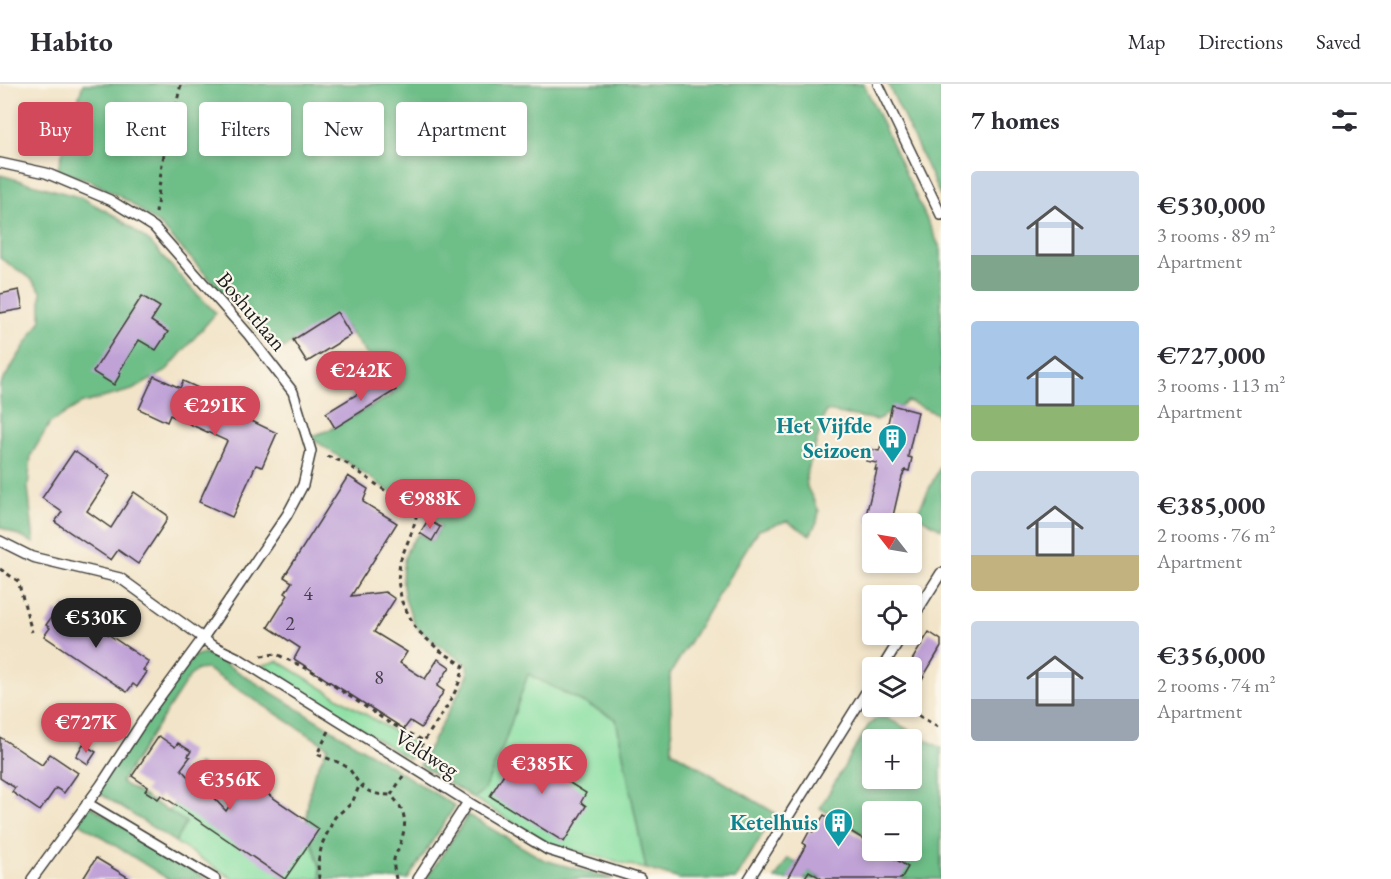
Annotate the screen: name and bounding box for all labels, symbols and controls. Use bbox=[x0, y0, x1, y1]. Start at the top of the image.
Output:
text: Habito bbox=[30, 23, 113, 59]
text: Map bbox=[1128, 28, 1165, 55]
text: Directions bbox=[1198, 28, 1283, 55]
text: Saved bbox=[1316, 28, 1361, 55]
chip: Buy bbox=[18, 102, 93, 156]
chip: Rent bbox=[105, 102, 187, 156]
chip: Filters bbox=[199, 102, 291, 156]
chip: New bbox=[303, 102, 384, 156]
chip: Apartment bbox=[396, 102, 527, 156]
text: 7 homes bbox=[971, 103, 1060, 137]
icon: filters bbox=[1328, 104, 1361, 137]
text: €530,000 bbox=[1157, 188, 1265, 222]
icon: home bbox=[1019, 195, 1091, 267]
text: 3 rooms · 89 m² bbox=[1157, 222, 1276, 248]
text: Apartment bbox=[1157, 248, 1242, 274]
street label: Boshutlaan bbox=[210, 266, 294, 357]
text: €727,000 bbox=[1157, 338, 1265, 372]
icon: home bbox=[1019, 345, 1091, 417]
pin: €242K bbox=[319, 351, 403, 402]
text: €242K bbox=[330, 357, 392, 383]
text: 3 rooms · 113 m² bbox=[1157, 372, 1285, 398]
pin: €291K bbox=[173, 386, 257, 437]
text: €291K bbox=[184, 392, 246, 418]
text: Apartment bbox=[1157, 398, 1242, 424]
place label: Het Vijfde Seizoen bbox=[776, 411, 873, 465]
building icon: Het Vijfde Seizoen bbox=[877, 422, 909, 464]
pin: €988K bbox=[388, 479, 472, 530]
text: €988K bbox=[399, 485, 461, 511]
text: €385,000 bbox=[1157, 488, 1265, 522]
icon: home bbox=[1019, 495, 1091, 567]
north arrow bbox=[862, 513, 922, 573]
map controls bbox=[862, 513, 922, 861]
text: 2 rooms · 76 m² bbox=[1157, 522, 1276, 548]
text: Apartment bbox=[1157, 548, 1242, 574]
house number: 4 bbox=[303, 580, 313, 606]
button: locate bbox=[862, 585, 922, 645]
pin: €530K bbox=[54, 598, 138, 649]
text: €530K bbox=[65, 604, 127, 630]
house number: 2 bbox=[285, 610, 295, 636]
text: €356,000 bbox=[1157, 638, 1265, 672]
icon: home bbox=[1019, 645, 1091, 717]
button: layers bbox=[862, 657, 922, 717]
house number: 8 bbox=[374, 664, 384, 690]
text: 2 rooms · 74 m² bbox=[1157, 672, 1276, 698]
text: Apartment bbox=[1157, 698, 1242, 724]
pin: €727K bbox=[44, 703, 128, 754]
text: €727K bbox=[55, 709, 117, 735]
street label: Veldweg bbox=[389, 723, 465, 785]
button: + bbox=[862, 729, 922, 789]
pin: €385K bbox=[500, 744, 584, 795]
text: €385K bbox=[511, 750, 573, 776]
pin: €356K bbox=[188, 760, 272, 811]
text: €356K bbox=[199, 766, 261, 792]
button: − bbox=[862, 801, 922, 861]
building icon: Ketelhuis bbox=[823, 806, 855, 848]
place label: Ketelhuis bbox=[730, 808, 818, 837]

